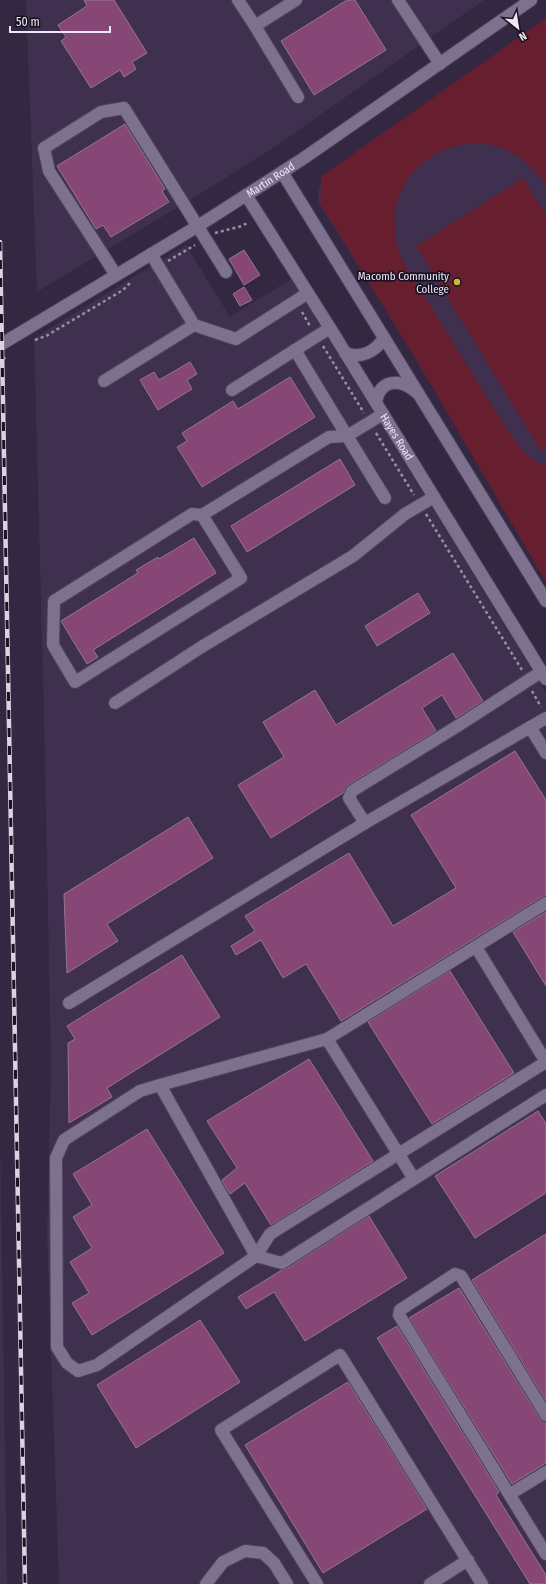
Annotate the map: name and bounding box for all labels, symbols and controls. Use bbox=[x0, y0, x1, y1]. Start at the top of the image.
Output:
scale bar bbox=[10, 8, 110, 34]
north arrow bbox=[498, 8, 538, 48]
text: 50 m bbox=[16, 15, 40, 29]
text: N bbox=[517, 29, 529, 44]
street label: Martin Road bbox=[244, 159, 297, 200]
place label: Macomb Community College bbox=[358, 270, 449, 296]
marker: Macomb Community College bbox=[452, 277, 462, 287]
street label: Hayes Road bbox=[378, 411, 416, 462]

